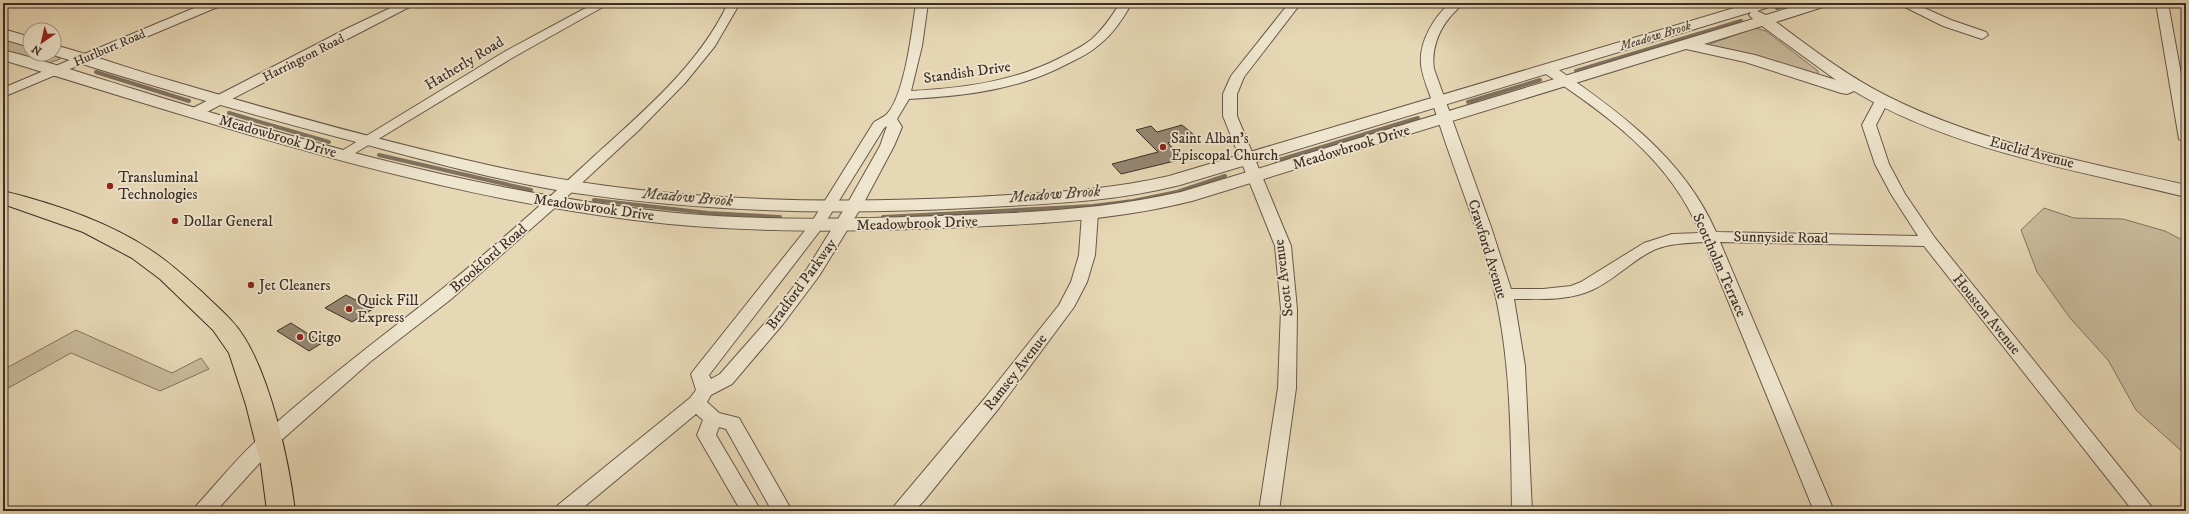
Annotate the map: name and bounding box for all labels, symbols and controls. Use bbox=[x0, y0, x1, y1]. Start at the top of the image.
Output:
water label: Meadow Brook bbox=[1617, 17, 1693, 55]
north arrow bbox=[22, 22, 62, 62]
street label: Hurlburt Road bbox=[71, 25, 148, 70]
street label: Harrington Road bbox=[260, 30, 347, 85]
street label: Hatherly Road bbox=[421, 32, 508, 94]
text: N bbox=[29, 41, 45, 58]
street label: Standish Drive bbox=[922, 57, 1012, 88]
street label: Meadowbrook Drive bbox=[217, 111, 339, 162]
street label: Meadowbrook Drive bbox=[1290, 121, 1412, 174]
place label: Saint Alban's Episcopal Church bbox=[1171, 129, 1278, 165]
street label: Euclid Avenue bbox=[1988, 132, 2076, 173]
marker: Saint Alban's Episcopal Church bbox=[1158, 142, 1168, 152]
place label: Transluminal Technologies bbox=[118, 168, 199, 204]
marker: Transluminal Technologies bbox=[105, 181, 115, 191]
water label: Meadow Brook bbox=[1008, 181, 1101, 207]
water label: Meadow Brook bbox=[641, 183, 734, 211]
street label: Meadowbrook Drive bbox=[532, 190, 655, 225]
street label: Crawford Avenue bbox=[1463, 197, 1512, 301]
street label: Scottholm Terrace bbox=[1688, 210, 1751, 320]
place label: Dollar General bbox=[183, 212, 273, 231]
street label: Meadowbrook Drive bbox=[856, 212, 978, 235]
marker: Dollar General bbox=[170, 216, 180, 226]
street label: Brookford Road bbox=[446, 219, 531, 297]
street label: Sunnyside Road bbox=[1734, 227, 1829, 248]
street label: Bradford Parkway bbox=[762, 234, 841, 334]
street label: Scott Avenue bbox=[1269, 238, 1298, 318]
street label: Houston Avenue bbox=[1948, 270, 2025, 359]
place label: Jet Cleaners bbox=[257, 276, 331, 295]
marker: Jet Cleaners bbox=[246, 280, 256, 290]
place label: Quick Fill Express bbox=[357, 291, 419, 327]
marker: Quick Fill Express bbox=[344, 304, 354, 314]
place label: Citgo bbox=[308, 328, 341, 347]
street label: Ramsey Avenue bbox=[979, 330, 1051, 415]
marker: Citgo bbox=[295, 332, 305, 342]

